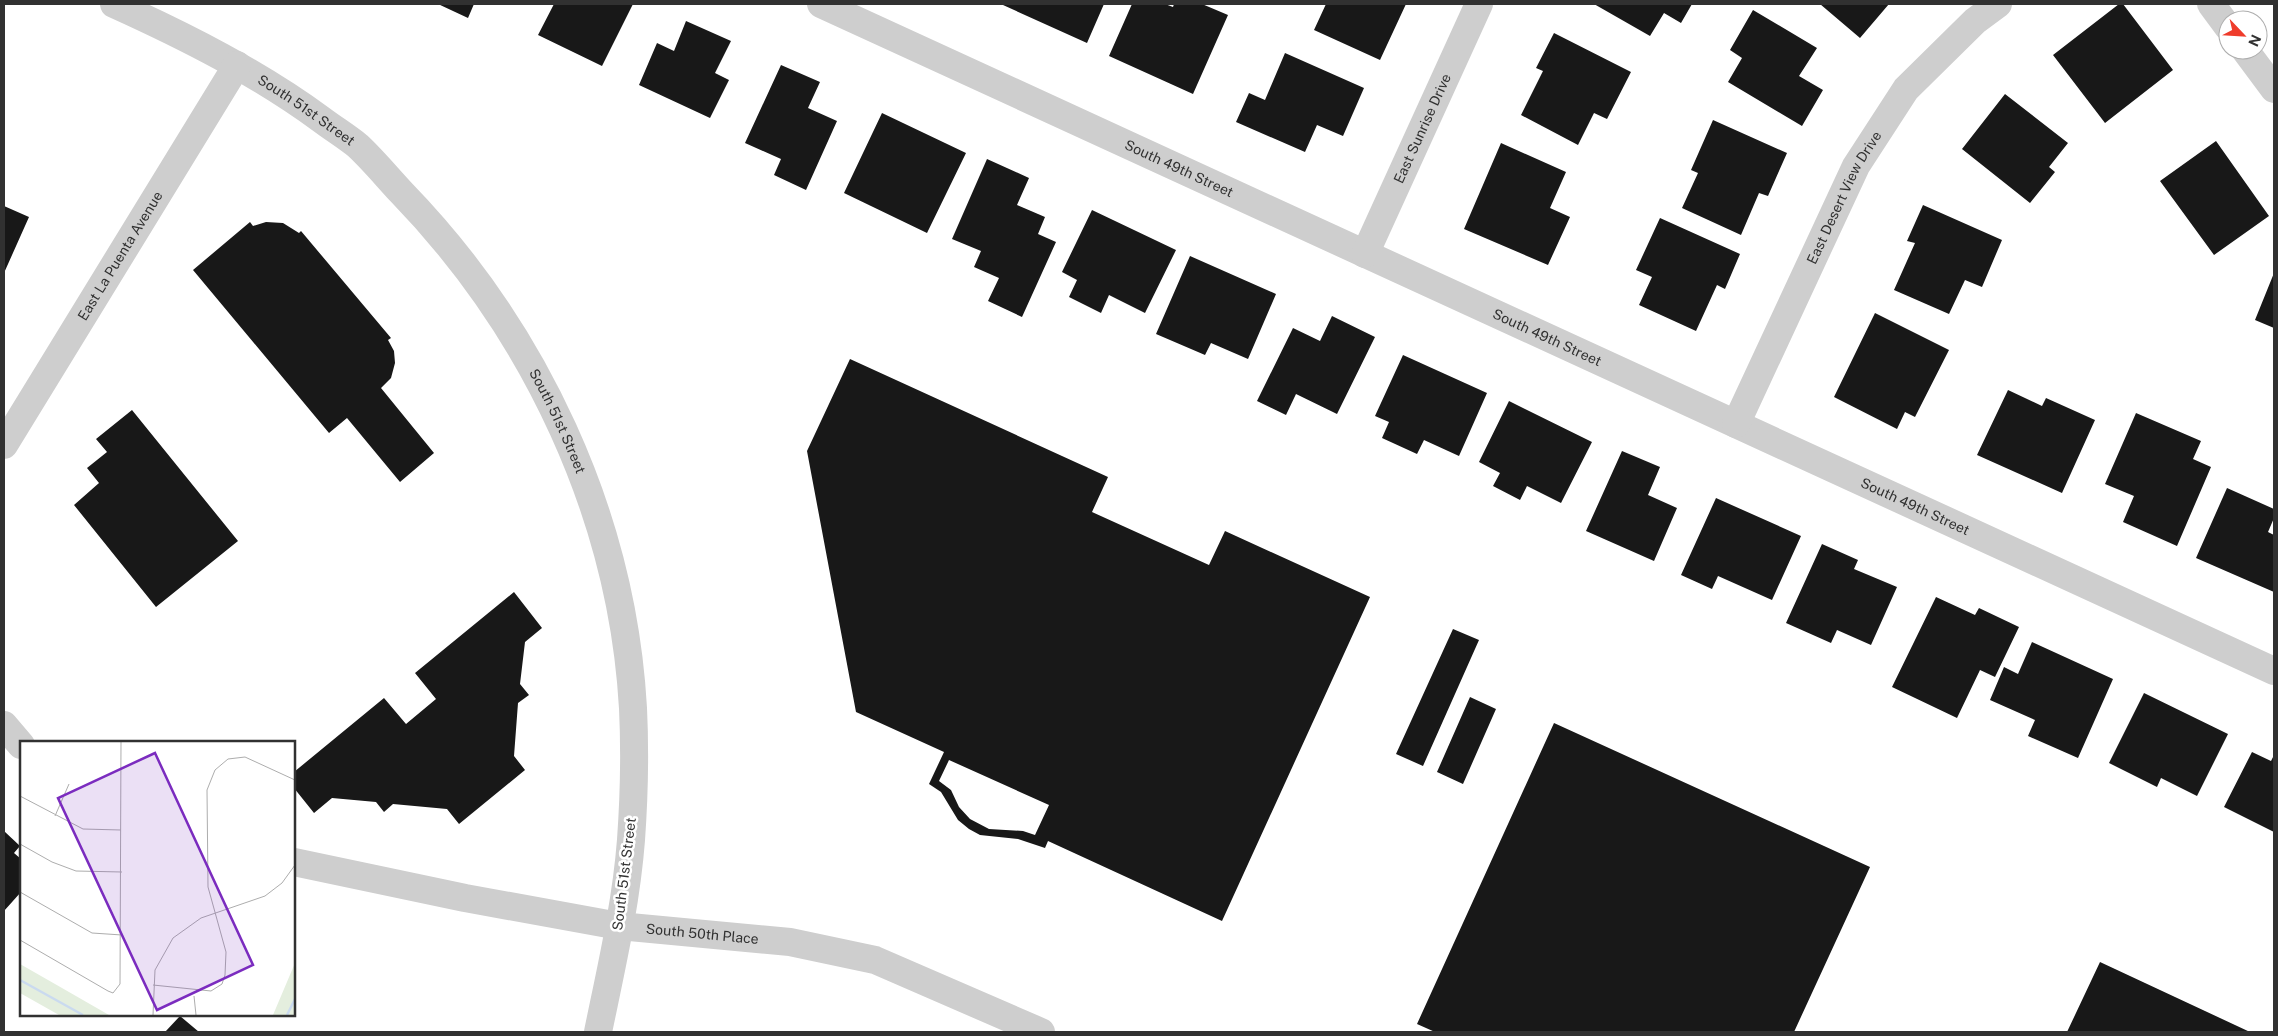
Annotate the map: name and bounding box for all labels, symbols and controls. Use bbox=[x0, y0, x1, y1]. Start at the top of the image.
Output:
north arrow bbox=[2218, 10, 2268, 60]
text: N bbox=[2245, 32, 2264, 49]
street label: South 51st Street bbox=[255, 71, 358, 149]
street label: East Sunrise Drive bbox=[1390, 71, 1454, 186]
street label: East Desert View Drive bbox=[1804, 128, 1885, 266]
street label: South 49th Street bbox=[1122, 137, 1236, 200]
street label: East La Puenta Avenue bbox=[74, 188, 166, 323]
street label: South 49th Street bbox=[1490, 305, 1604, 369]
street label: South 51st Street bbox=[526, 366, 589, 476]
street label: South 49th Street bbox=[1858, 474, 1972, 538]
inset map bbox=[20, 741, 295, 1016]
street label: South 51st Street bbox=[609, 817, 639, 931]
street label: South 50th Place bbox=[645, 921, 760, 947]

